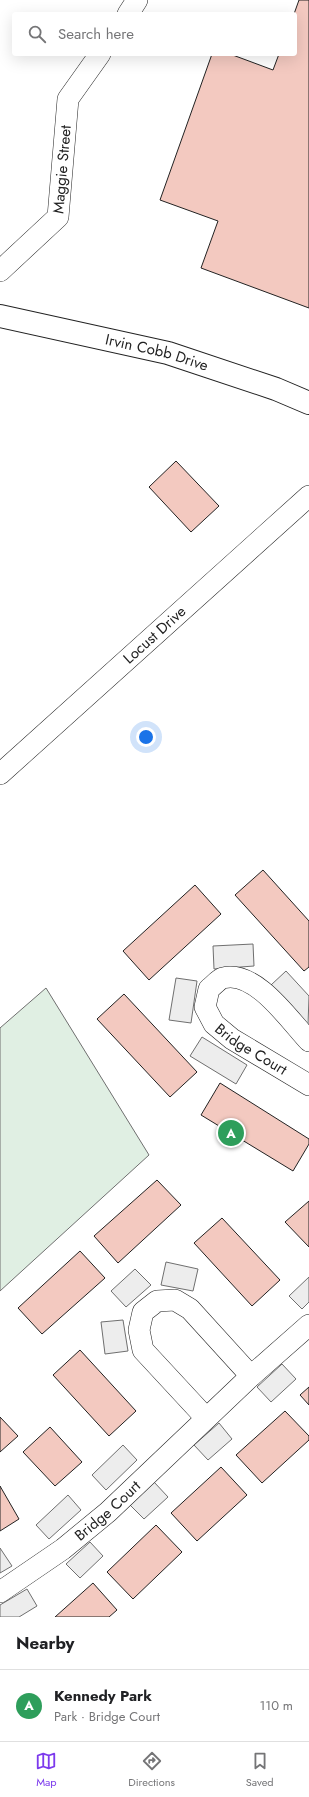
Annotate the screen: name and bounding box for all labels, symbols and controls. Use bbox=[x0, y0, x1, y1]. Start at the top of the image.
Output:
search box bbox=[12, 12, 297, 56]
icon: search bbox=[26, 23, 48, 45]
text: Search here bbox=[58, 23, 134, 45]
street label: Maggie Street bbox=[47, 124, 77, 214]
street label: Irvin Cobb Drive bbox=[103, 329, 211, 377]
street label: Locust Drive bbox=[118, 601, 191, 669]
your location bbox=[136, 727, 156, 747]
street label: Bridge Court bbox=[210, 1018, 292, 1081]
pin: A bbox=[218, 1118, 244, 1148]
street label: Bridge Court bbox=[70, 1475, 146, 1546]
text: Nearby bbox=[16, 1631, 74, 1655]
text: Kennedy Park bbox=[54, 1685, 152, 1707]
text: A bbox=[24, 1696, 34, 1715]
text: 110 m bbox=[259, 1696, 293, 1715]
text: Park · Bridge Court bbox=[54, 1707, 160, 1726]
tab: Map bbox=[35, 1750, 57, 1790]
tab: Directions bbox=[128, 1750, 175, 1790]
tab: Saved bbox=[246, 1750, 274, 1790]

